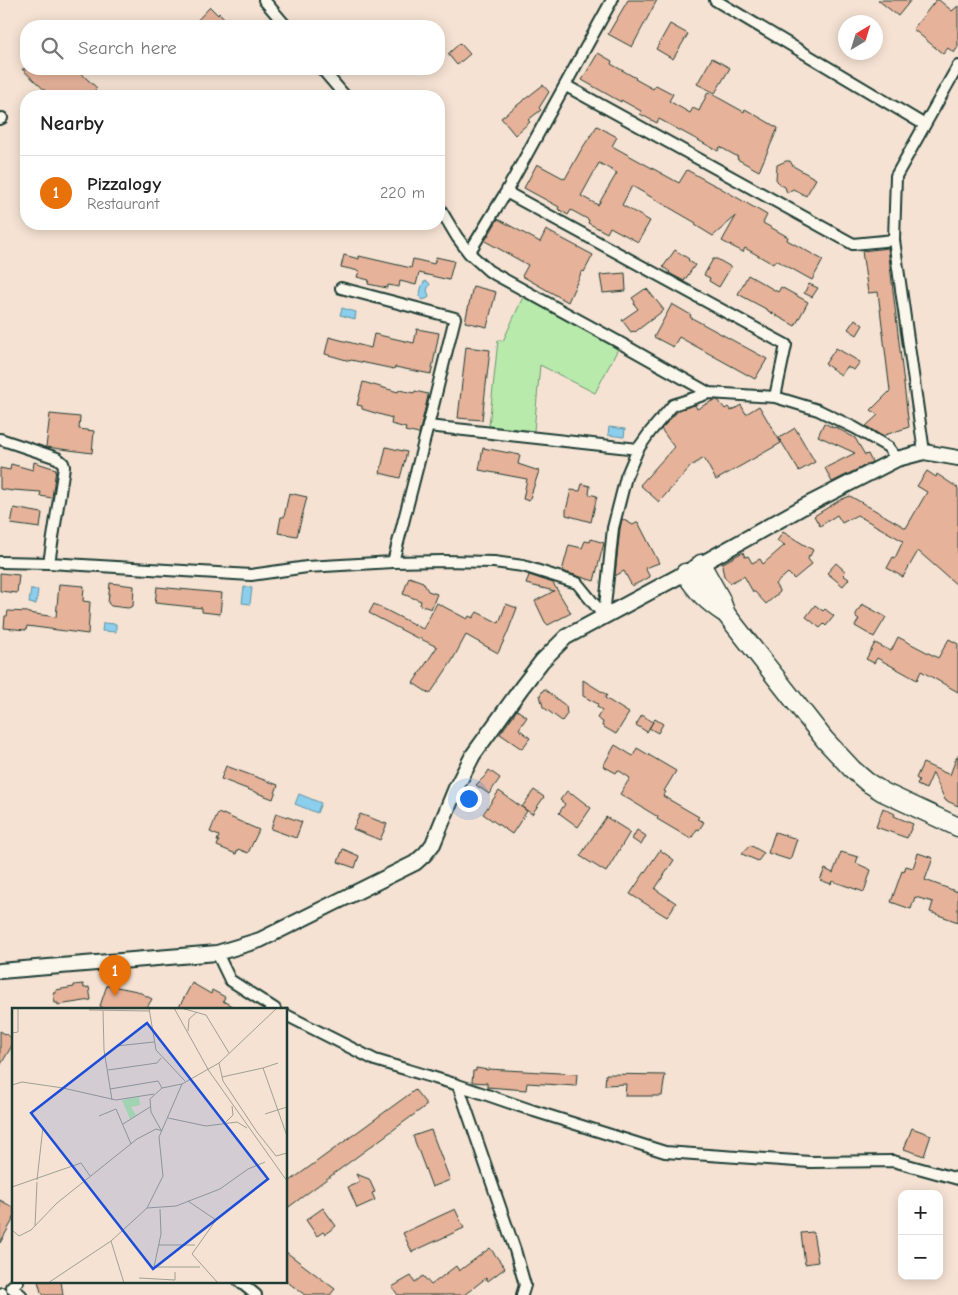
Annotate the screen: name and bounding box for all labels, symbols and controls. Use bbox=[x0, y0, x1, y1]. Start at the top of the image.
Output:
north arrow bbox=[838, 15, 883, 60]
search box bbox=[20, 20, 445, 75]
icon: search bbox=[38, 34, 66, 62]
text: Search here bbox=[78, 37, 177, 59]
text: Nearby bbox=[40, 111, 104, 135]
text: Pizzalogy bbox=[87, 173, 161, 195]
text: 1 bbox=[53, 184, 59, 202]
text: 220 m bbox=[380, 184, 425, 202]
text: Restaurant bbox=[87, 195, 159, 213]
your location bbox=[456, 786, 482, 812]
pin: 1 bbox=[99, 955, 131, 996]
inset map bbox=[12, 1008, 288, 1282]
map controls bbox=[898, 1190, 943, 1280]
button: + bbox=[898, 1190, 943, 1235]
button: − bbox=[898, 1235, 943, 1280]

